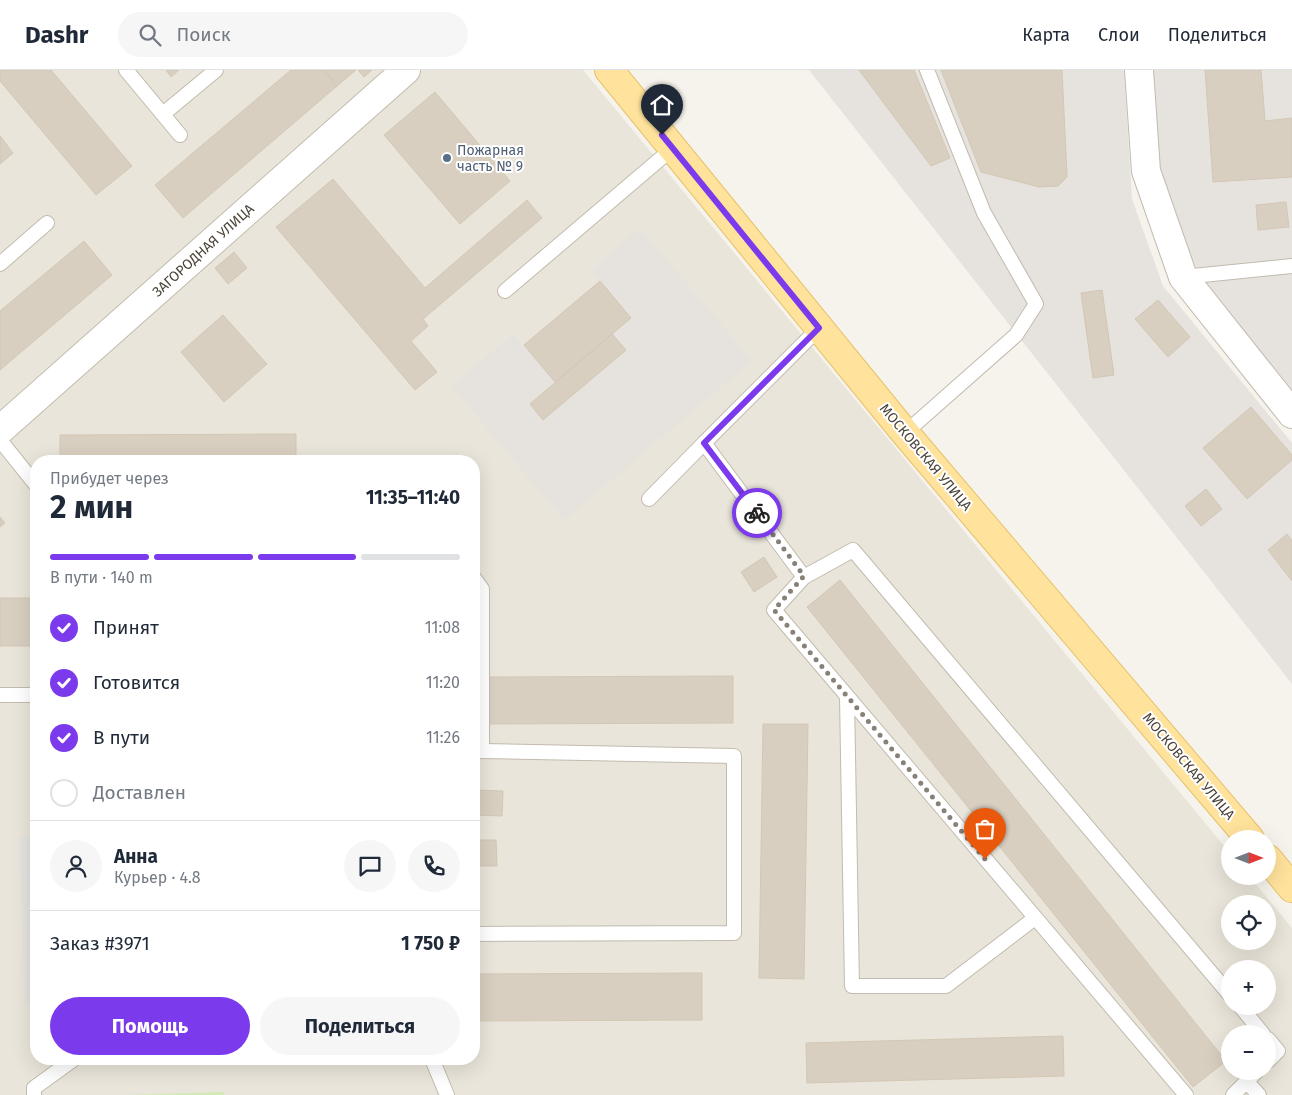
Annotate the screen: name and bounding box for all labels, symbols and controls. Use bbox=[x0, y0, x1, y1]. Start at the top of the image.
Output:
search box bbox=[118, 12, 468, 57]
text: Dashr bbox=[25, 21, 88, 49]
icon: search bbox=[136, 21, 164, 49]
text: Поиск bbox=[176, 23, 231, 46]
text: Карта bbox=[1022, 24, 1070, 46]
text: Слои bbox=[1098, 24, 1140, 46]
text: Поделиться bbox=[1168, 24, 1267, 46]
pin bbox=[641, 84, 683, 135]
icon: home bbox=[648, 91, 676, 119]
place label: Пожарная часть № 9 bbox=[457, 142, 524, 175]
marker: Пожарная часть № 9 bbox=[441, 152, 453, 164]
street label: ЗАГОРОДНАЯ УЛИЦА bbox=[149, 200, 258, 300]
street label: МОСКОВСКАЯ УЛИЦА bbox=[876, 400, 975, 514]
text: Прибудет через bbox=[50, 469, 169, 488]
text: 11:35–11:40 bbox=[366, 486, 460, 509]
text: 2 мин bbox=[50, 488, 133, 526]
courier bbox=[732, 488, 782, 538]
icon: bike bbox=[743, 499, 771, 527]
text: В пути · 140 m bbox=[50, 568, 153, 587]
icon: check bbox=[50, 614, 78, 642]
text: Принят bbox=[93, 616, 159, 639]
text: 11:08 bbox=[425, 618, 460, 637]
icon: check bbox=[50, 669, 78, 697]
text: Готовится bbox=[93, 671, 180, 694]
text: 11:20 bbox=[426, 673, 460, 692]
street label: МОСКОВСКАЯ УЛИЦА bbox=[1139, 709, 1238, 823]
icon: check bbox=[50, 724, 78, 752]
text: В пути bbox=[93, 726, 150, 749]
text: 11:26 bbox=[426, 728, 460, 747]
text: Доставлен bbox=[93, 781, 186, 804]
pin bbox=[964, 808, 1006, 859]
icon: bag bbox=[971, 815, 999, 843]
north arrow bbox=[1221, 830, 1276, 885]
map controls bbox=[1221, 830, 1276, 1080]
button: person bbox=[50, 840, 102, 892]
button: chat bbox=[344, 840, 396, 892]
button: phone bbox=[408, 840, 460, 892]
text: Анна bbox=[114, 845, 158, 868]
text: Курьер · 4.8 bbox=[114, 868, 201, 887]
button: locate bbox=[1221, 895, 1276, 950]
text: Заказ #3971 bbox=[50, 932, 150, 955]
text: 1 750 ₽ bbox=[401, 932, 460, 955]
button: + bbox=[1221, 960, 1276, 1015]
button: Помощь bbox=[50, 997, 250, 1055]
button: Поделиться bbox=[260, 997, 460, 1055]
button: − bbox=[1221, 1025, 1276, 1080]

